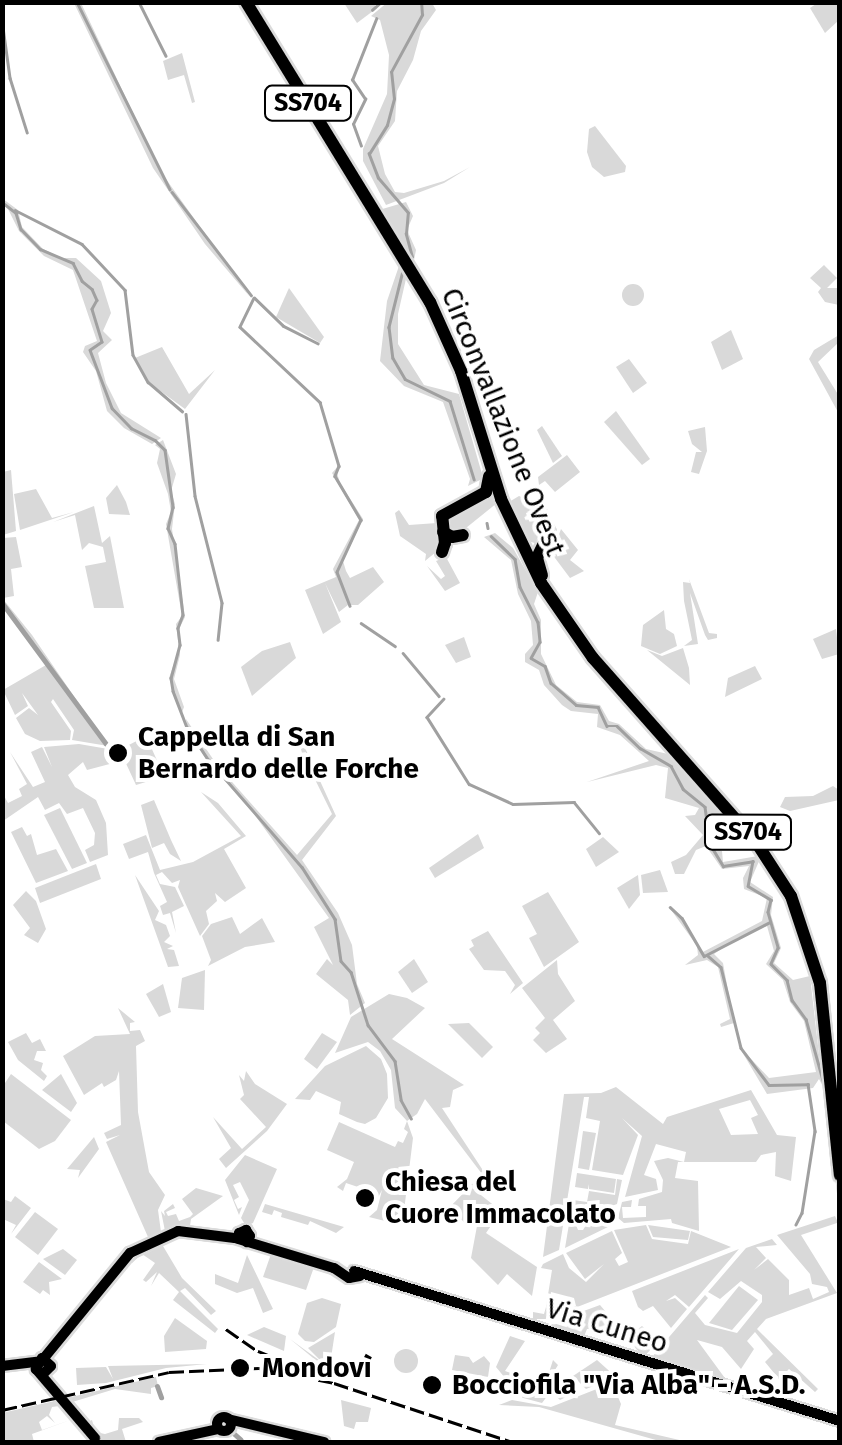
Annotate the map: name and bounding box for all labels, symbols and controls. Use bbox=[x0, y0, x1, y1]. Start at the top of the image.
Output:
road number: SS704 bbox=[263, 83, 353, 123]
street label: Circonvallazione Ovest bbox=[434, 283, 572, 561]
place label: Cappella di San Bernardo delle Forche bbox=[138, 720, 419, 786]
marker: Cappella di San Bernardo delle Forche bbox=[107, 742, 129, 764]
road number: SS704 bbox=[703, 812, 793, 852]
place label: Chiesa del Cuore Immacolato bbox=[385, 1165, 616, 1231]
marker: Chiesa del Cuore Immacolato bbox=[354, 1187, 376, 1209]
street label: Via Cuneo bbox=[542, 1292, 672, 1360]
place label: Mondovì bbox=[262, 1351, 372, 1385]
marker: Mondovì bbox=[227, 1355, 253, 1381]
place label: Bocciofila "Via Alba" - A.S.D. bbox=[452, 1368, 805, 1402]
marker: Bocciofila "Via Alba" - A.S.D. bbox=[421, 1374, 443, 1396]

